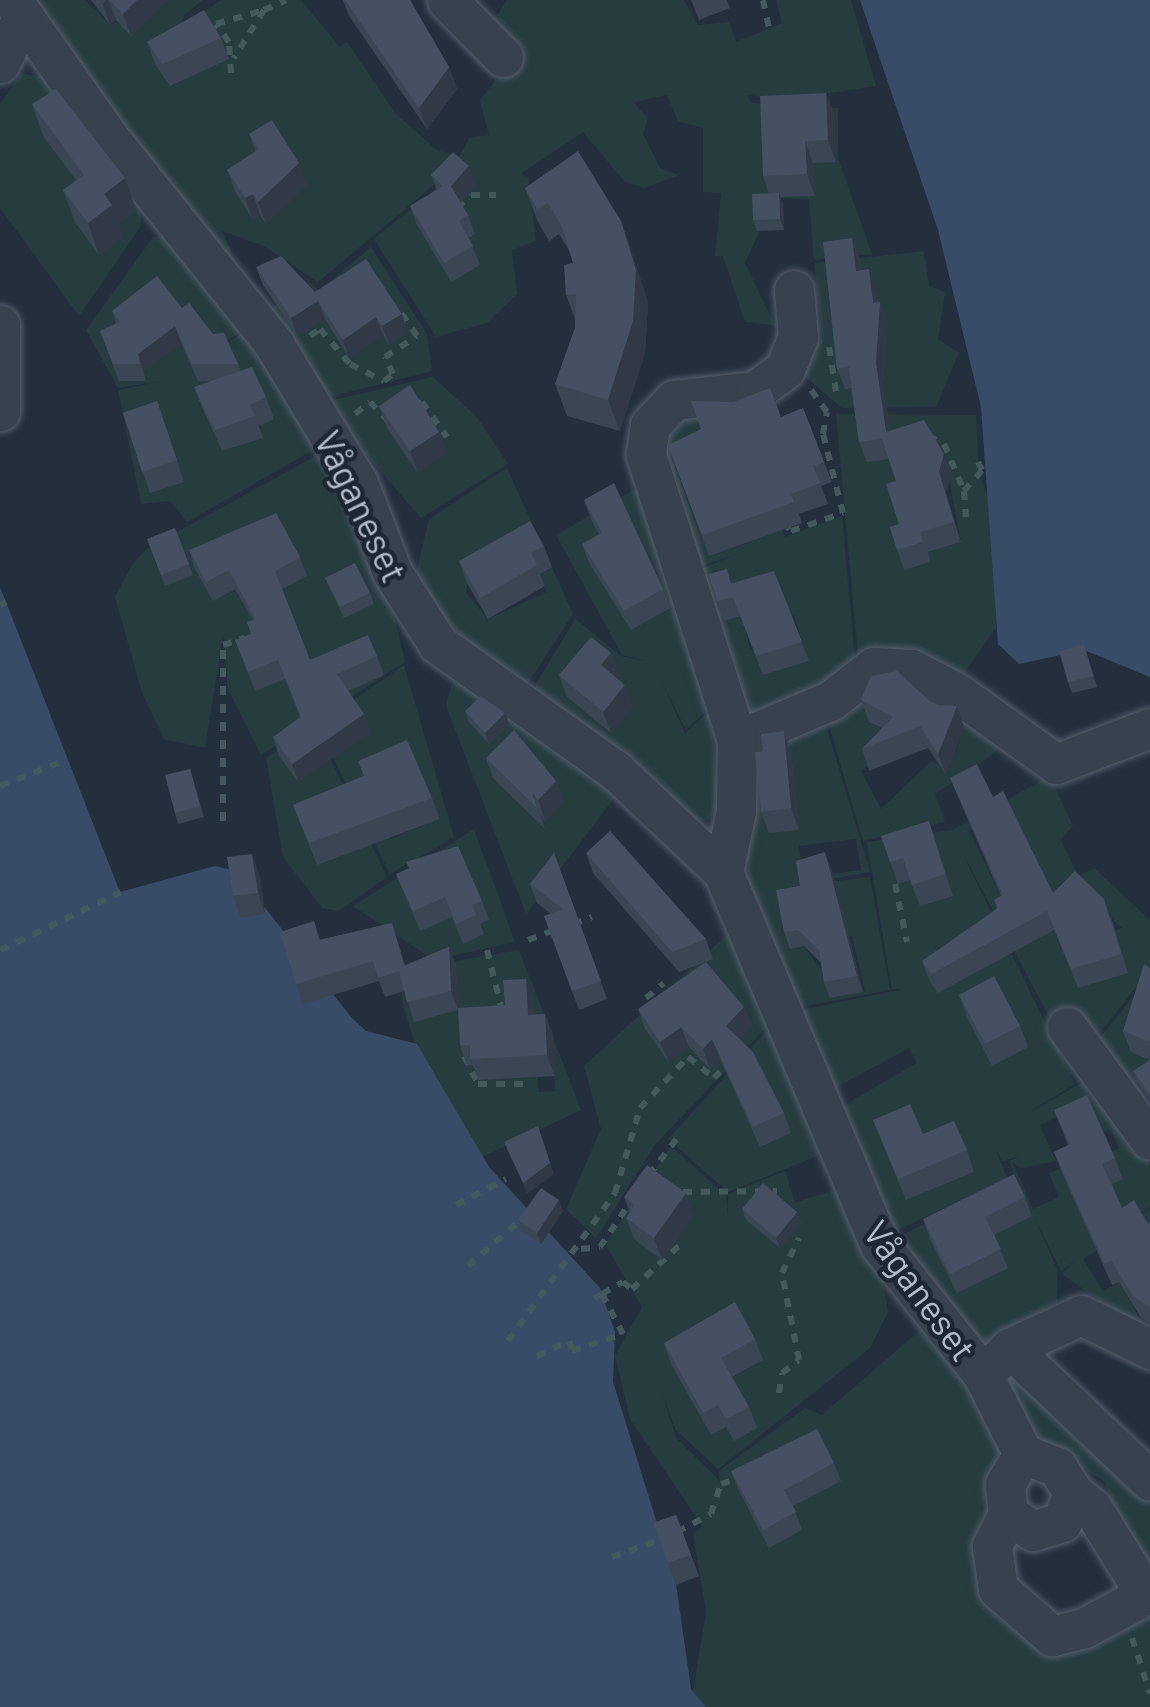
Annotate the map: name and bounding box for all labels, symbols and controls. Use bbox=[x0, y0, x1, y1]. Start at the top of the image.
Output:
street label: Våganeset bbox=[307, 423, 417, 589]
street label: Våganeset bbox=[856, 1211, 986, 1369]

